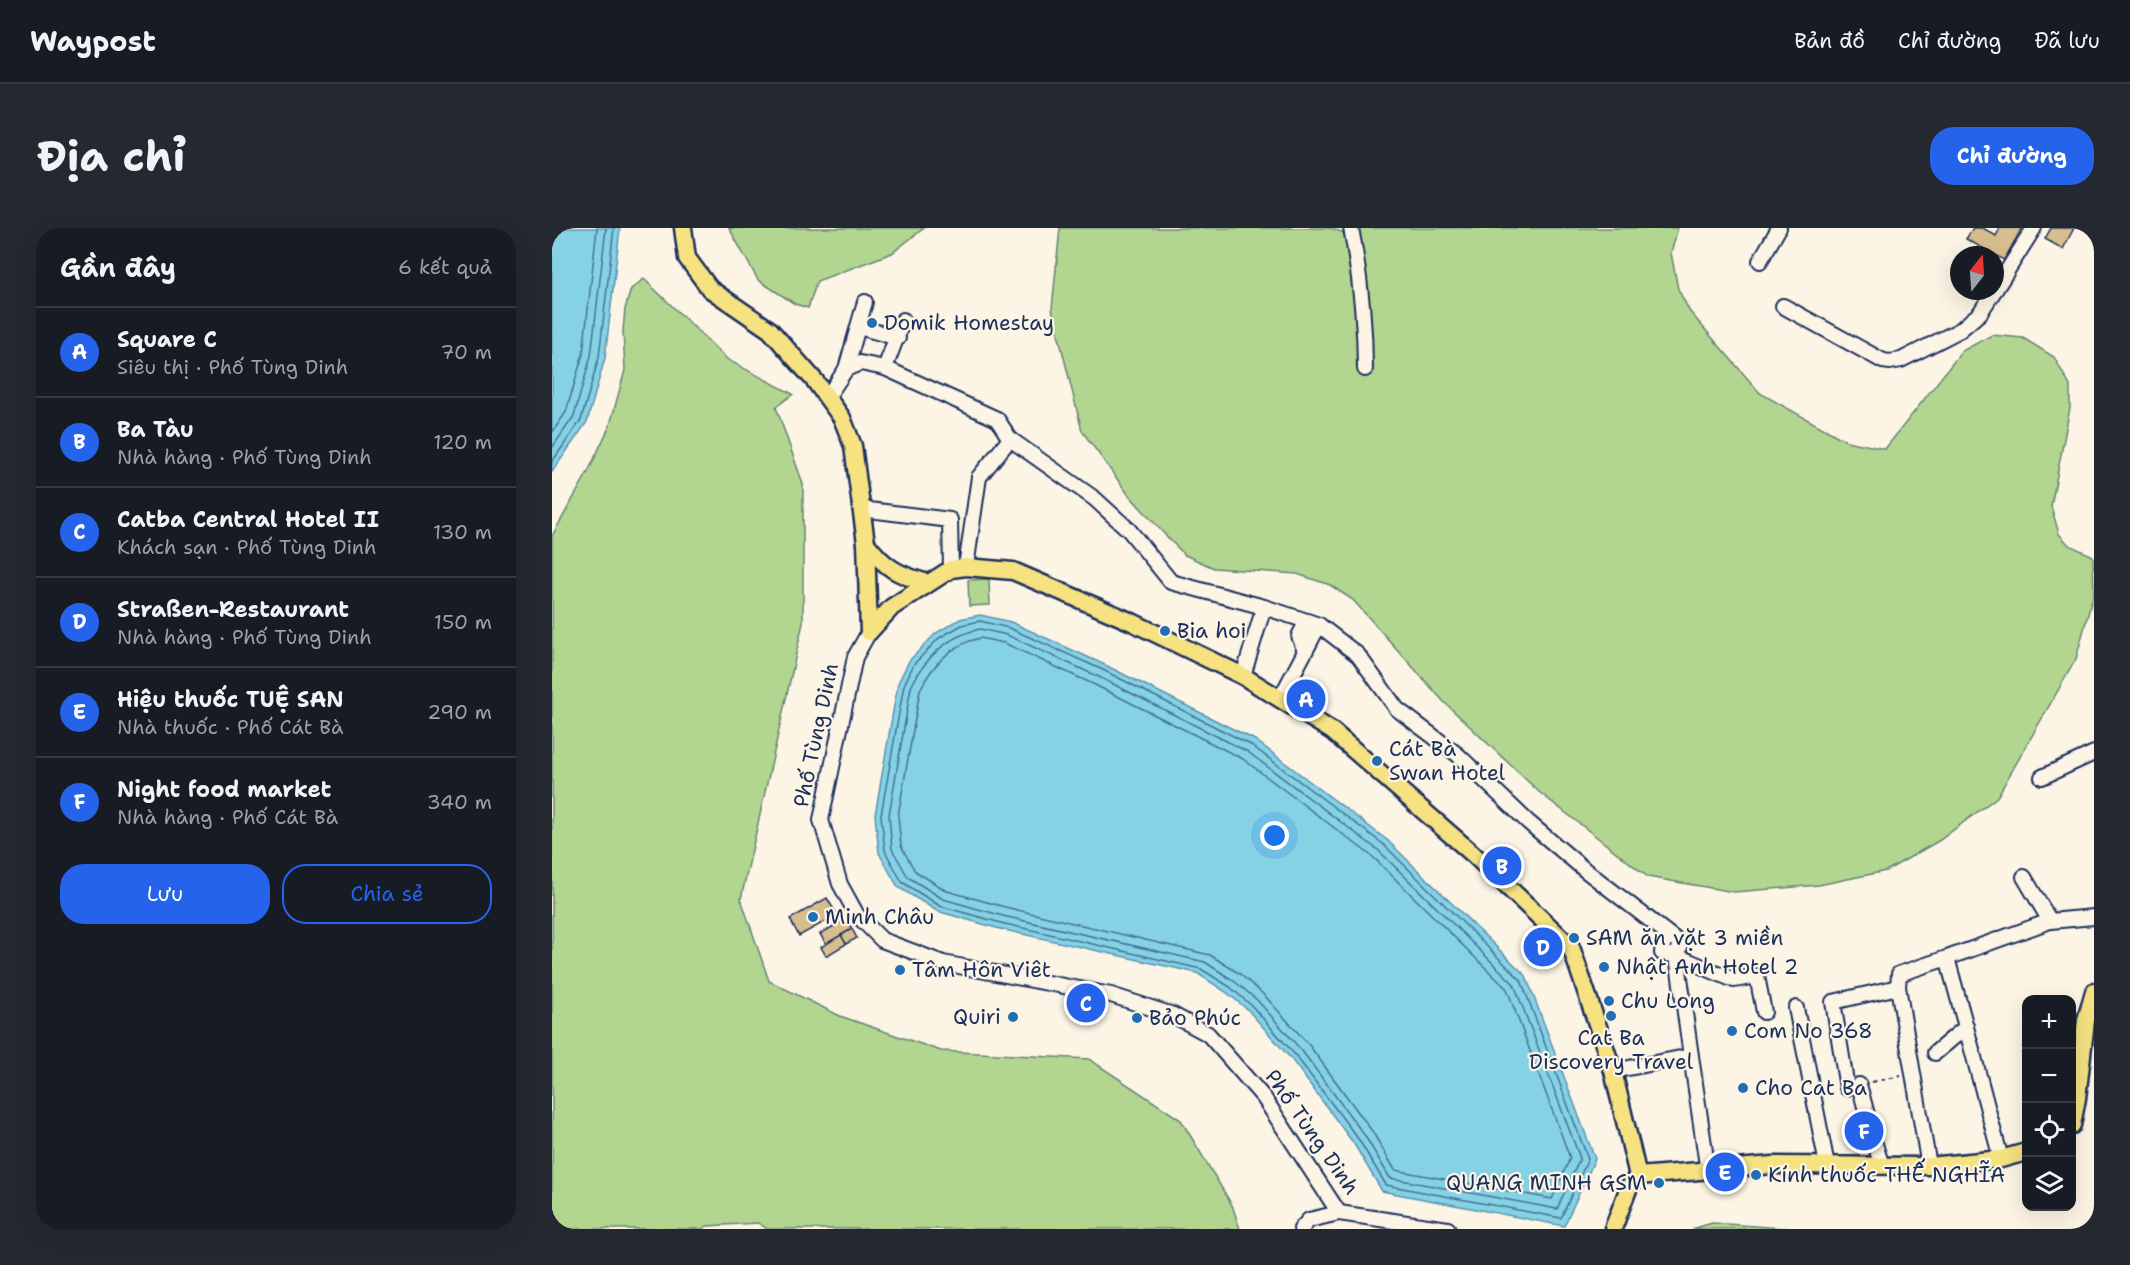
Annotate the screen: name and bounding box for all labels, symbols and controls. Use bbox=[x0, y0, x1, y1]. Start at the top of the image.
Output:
text: Waypost bbox=[30, 22, 156, 60]
text: Bản đồ bbox=[1794, 27, 1865, 55]
text: Chỉ đường bbox=[1898, 27, 2001, 55]
text: Đã lưu bbox=[2034, 27, 2100, 55]
button: Chỉ đường bbox=[1930, 127, 2094, 185]
text: Địa chỉ bbox=[36, 128, 185, 184]
north arrow bbox=[1950, 246, 2004, 300]
text: Gần đây bbox=[60, 250, 176, 285]
text: 6 kết quả bbox=[398, 254, 492, 280]
place label: Domik Homestay bbox=[884, 309, 1054, 337]
marker: Domik Homestay bbox=[865, 316, 879, 330]
text: Square C bbox=[117, 325, 217, 354]
text: A bbox=[72, 339, 87, 365]
text: 70 m bbox=[440, 339, 492, 365]
text: Siêu thị · Phố Tùng Dinh bbox=[117, 354, 348, 380]
text: Ba Tàu bbox=[117, 415, 194, 444]
text: B bbox=[73, 429, 86, 455]
text: 120 m bbox=[433, 429, 492, 455]
text: Nhà hàng · Phố Tùng Dinh bbox=[117, 444, 372, 470]
text: Catba Central Hotel II bbox=[117, 505, 379, 534]
text: C bbox=[73, 519, 86, 545]
text: 130 m bbox=[433, 519, 492, 545]
text: Khách sạn · Phố Tùng Dinh bbox=[117, 534, 377, 560]
text: Straßen-Restaurant bbox=[117, 595, 349, 624]
text: D bbox=[72, 609, 87, 635]
text: 150 m bbox=[434, 609, 492, 635]
place label: Bia hoi bbox=[1177, 617, 1247, 645]
text: Nhà hàng · Phố Tùng Dinh bbox=[117, 624, 372, 650]
marker: Bia hoi bbox=[1158, 624, 1172, 638]
street label: Phố Tùng Dinh bbox=[787, 660, 845, 810]
pin: A bbox=[1286, 676, 1326, 722]
text: Hiệu thuốc TUỆ SAN bbox=[117, 685, 344, 714]
text: E bbox=[73, 699, 86, 725]
text: 290 m bbox=[427, 699, 492, 725]
text: Nhà thuốc · Phố Cát Bà bbox=[117, 714, 343, 740]
place label: Cát Bà Swan Hotel bbox=[1389, 735, 1506, 787]
marker: Cát Bà Swan Hotel bbox=[1370, 754, 1384, 768]
text: Night food market bbox=[117, 775, 331, 804]
text: F bbox=[74, 789, 85, 815]
text: 340 m bbox=[427, 789, 492, 815]
text: Nhà hàng · Phố Cát Bà bbox=[117, 804, 338, 830]
your location bbox=[1260, 821, 1289, 850]
pin: B bbox=[1482, 844, 1522, 888]
button: Lưu bbox=[60, 864, 270, 924]
button: Chia sẻ bbox=[282, 864, 492, 924]
place label: Minh Châu bbox=[825, 903, 934, 931]
marker: Minh Châu bbox=[806, 910, 820, 924]
pin: D bbox=[1524, 924, 1562, 970]
place label: SAM ăn vặt 3 miền bbox=[1586, 924, 1783, 952]
marker: SAM ăn vặt 3 miền bbox=[1567, 931, 1581, 945]
place label: Nhật Anh Hotel 2 bbox=[1616, 953, 1799, 981]
place label: Tâm Hôn Viêt bbox=[912, 956, 1051, 984]
marker: Nhật Anh Hotel 2 bbox=[1597, 960, 1611, 974]
marker: Tâm Hôn Viêt bbox=[893, 963, 907, 977]
pin: C bbox=[1066, 980, 1106, 1026]
place label: Chu Long bbox=[1621, 987, 1715, 1015]
marker: Chu Long bbox=[1602, 994, 1616, 1008]
map controls bbox=[2022, 995, 2076, 1211]
button: + bbox=[2022, 995, 2076, 1049]
place label: Quiri bbox=[953, 1003, 1001, 1031]
place label: Bảo Phúc bbox=[1149, 1004, 1241, 1032]
marker: Cat Ba Discovery Travel bbox=[1604, 1009, 1618, 1023]
marker: Quiri bbox=[1006, 1010, 1020, 1024]
marker: Bảo Phúc bbox=[1130, 1011, 1144, 1025]
place label: Com No 368 bbox=[1744, 1017, 1873, 1045]
place label: Cat Ba Discovery Travel bbox=[1529, 1024, 1694, 1076]
marker: Com No 368 bbox=[1725, 1024, 1739, 1038]
button: − bbox=[2022, 1049, 2076, 1103]
street label: Phố Tùng Dinh bbox=[1258, 1064, 1366, 1200]
place label: Cho Cat Ba bbox=[1755, 1074, 1867, 1102]
marker: Cho Cat Ba bbox=[1736, 1081, 1750, 1095]
button: locate bbox=[2022, 1103, 2076, 1157]
pin: F bbox=[1844, 1108, 1884, 1154]
pin: E bbox=[1706, 1150, 1744, 1194]
button: layers bbox=[2022, 1157, 2076, 1211]
place label: Kính thuốc THẾ NGHĨA bbox=[1768, 1158, 2005, 1189]
marker: Kính thuốc THẾ NGHĨA bbox=[1749, 1168, 1763, 1182]
place label: QUANG MINH GSM bbox=[1446, 1169, 1647, 1197]
marker: QUANG MINH GSM bbox=[1652, 1176, 1666, 1190]

